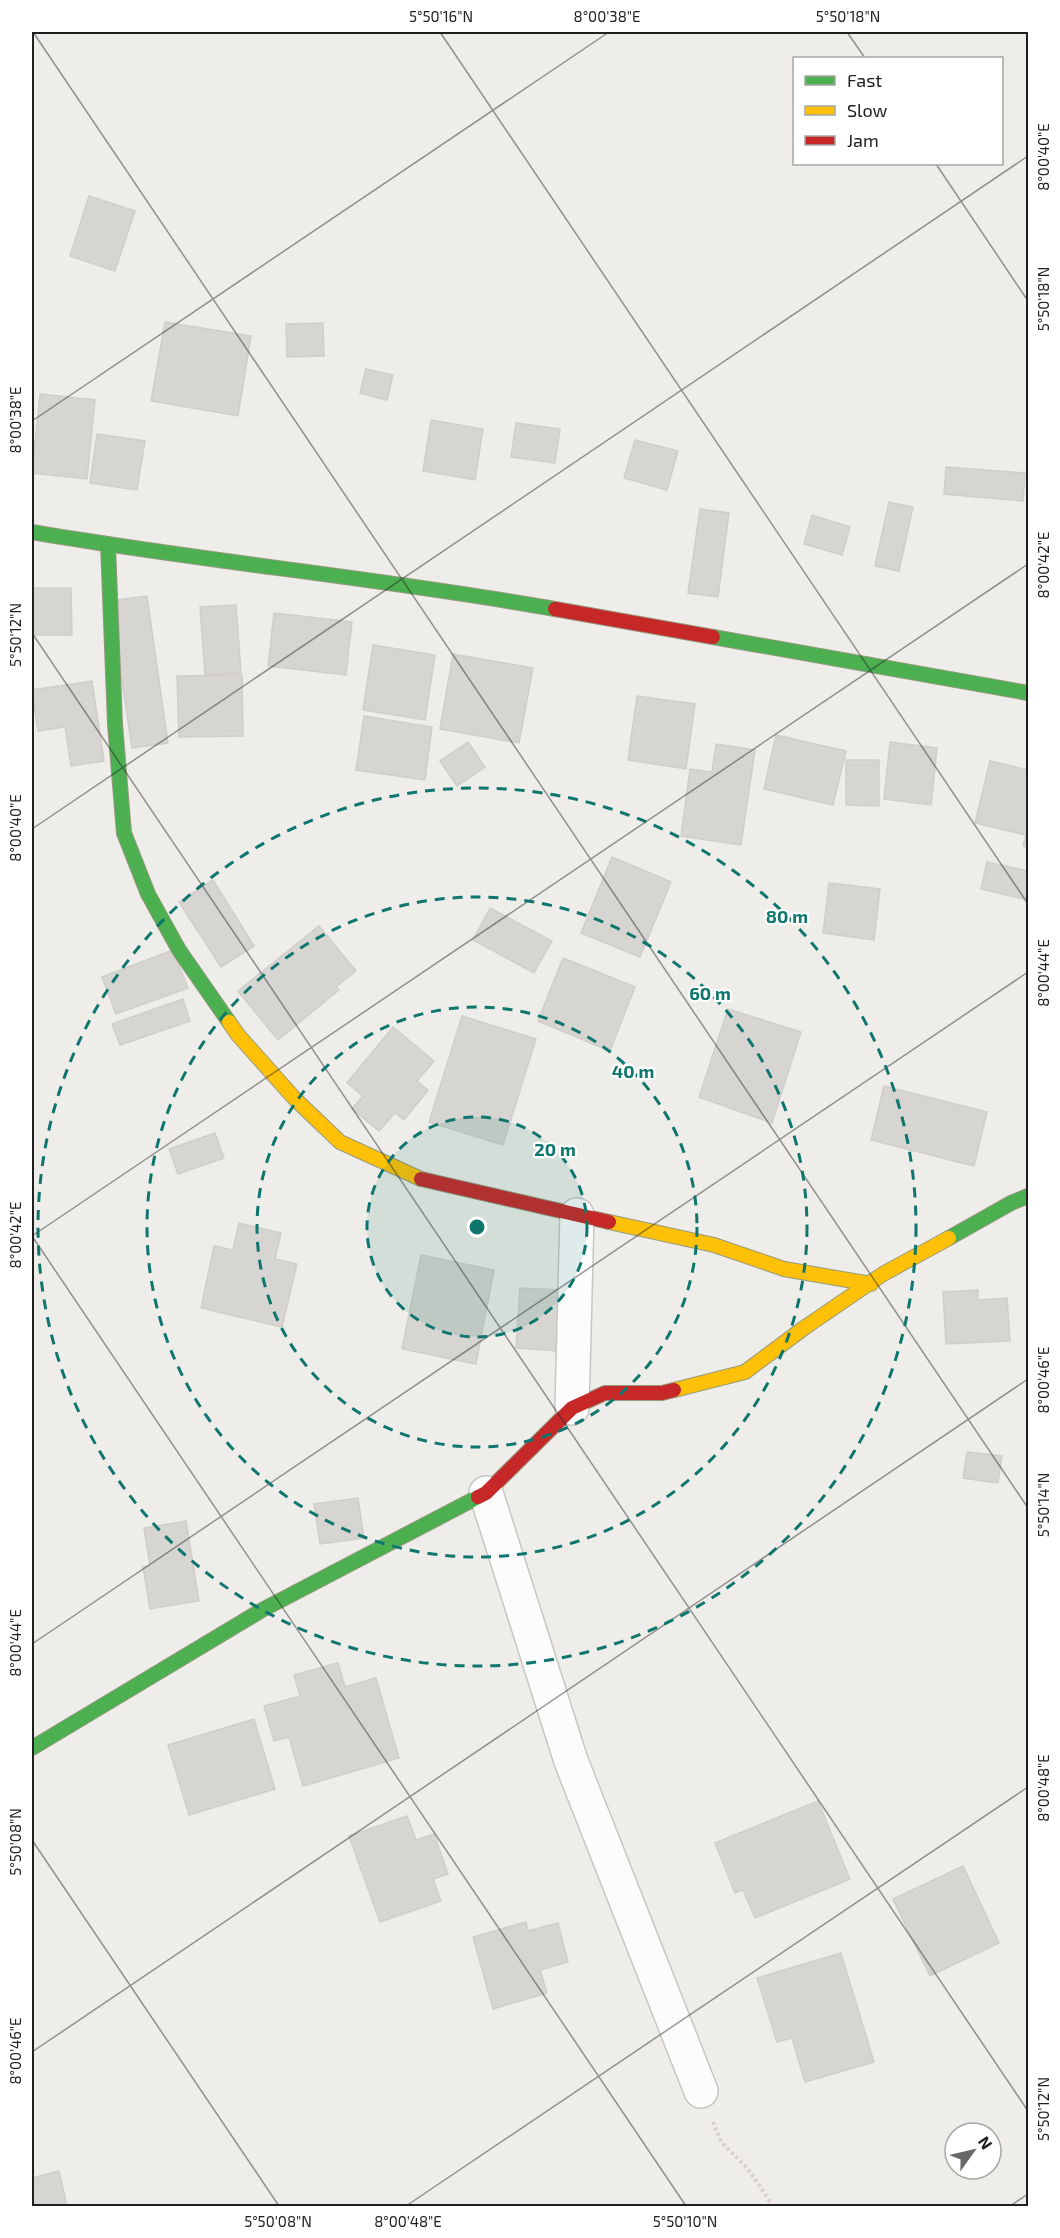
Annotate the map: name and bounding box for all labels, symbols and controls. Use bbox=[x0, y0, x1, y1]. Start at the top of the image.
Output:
text: 5°50'16"N bbox=[409, 7, 473, 25]
text: 8°00'38"E bbox=[574, 7, 640, 25]
text: 5°50'18"N bbox=[816, 7, 880, 25]
legend bbox=[793, 57, 1003, 165]
text: Fast bbox=[847, 69, 882, 91]
text: Slow bbox=[847, 99, 888, 121]
text: 8°00'40"E bbox=[1034, 123, 1052, 191]
text: Jam bbox=[847, 129, 879, 151]
text: 5°50'18"N bbox=[1034, 267, 1052, 331]
text: 8°00'38"E bbox=[6, 387, 24, 453]
text: 8°00'42"E bbox=[1034, 532, 1052, 598]
text: 5°50'12"N bbox=[6, 603, 24, 667]
text: 8°00'40"E bbox=[6, 794, 24, 862]
text: 80 m bbox=[766, 905, 808, 927]
text: 8°00'44"E bbox=[1034, 939, 1052, 1007]
text: 60 m bbox=[689, 982, 731, 1004]
text: 40 m bbox=[612, 1060, 654, 1082]
text: 20 m bbox=[534, 1138, 576, 1160]
text: 8°00'42"E bbox=[6, 1202, 24, 1268]
centre of rings bbox=[467, 1217, 487, 1237]
text: 8°00'46"E bbox=[1034, 1347, 1052, 1413]
text: 5°50'14"N bbox=[1034, 1473, 1052, 1537]
text: 8°00'44"E bbox=[6, 1609, 24, 1677]
text: 8°00'48"E bbox=[1034, 1754, 1052, 1822]
text: 5°50'08"N bbox=[6, 1808, 24, 1876]
text: 8°00'46"E bbox=[6, 2018, 24, 2084]
text: 5°50'12"N bbox=[1034, 2077, 1052, 2141]
north arrow bbox=[943, 2121, 1003, 2181]
text: N bbox=[975, 2132, 997, 2152]
text: 5°50'08"N bbox=[244, 2212, 312, 2230]
text: 8°00'48"E bbox=[374, 2212, 442, 2230]
text: 5°50'10"N bbox=[653, 2212, 717, 2230]

